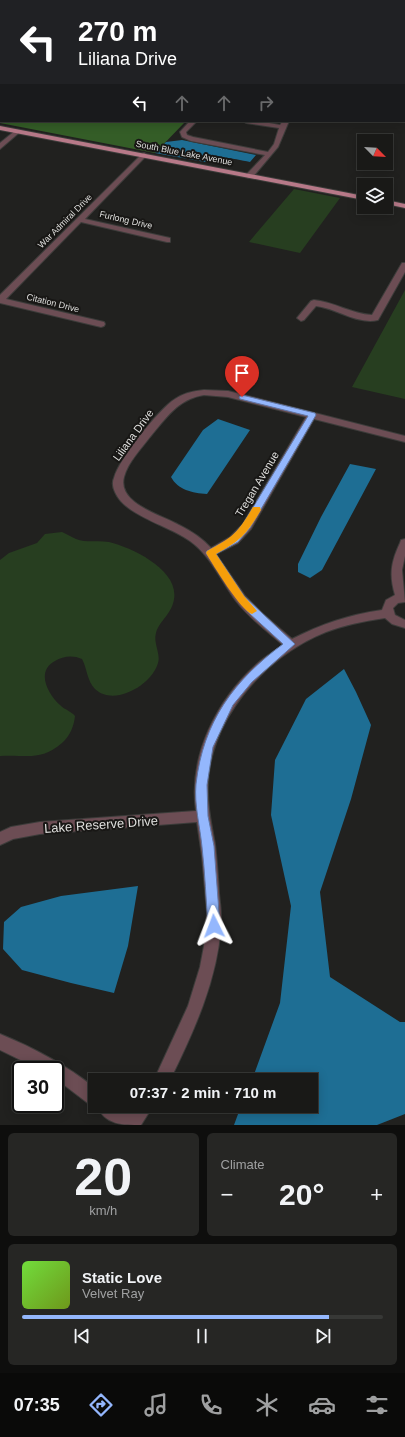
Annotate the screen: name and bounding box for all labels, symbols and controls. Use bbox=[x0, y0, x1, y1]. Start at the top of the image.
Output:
icon: left bbox=[12, 16, 64, 68]
text: 270 m bbox=[78, 16, 157, 47]
text: Liliana Drive bbox=[78, 49, 177, 69]
icon: left bbox=[129, 92, 151, 114]
icon: ahead bbox=[171, 92, 193, 114]
icon: ahead bbox=[213, 92, 235, 114]
icon: right bbox=[255, 92, 277, 114]
north arrow bbox=[357, 134, 393, 170]
map controls bbox=[357, 134, 393, 214]
street label: South Blue Lake Avenue bbox=[135, 139, 233, 167]
button: layers bbox=[357, 178, 393, 214]
street label: War Admiral Drive bbox=[36, 192, 94, 250]
street label: Furlong Drive bbox=[99, 209, 153, 231]
street label: Citation Drive bbox=[26, 292, 80, 314]
pin bbox=[225, 356, 259, 397]
icon: arrive bbox=[231, 362, 253, 384]
street label: Liliana Drive bbox=[110, 407, 156, 463]
street label: Tregan Avenue bbox=[233, 449, 281, 519]
street label: Lake Reserve Drive bbox=[44, 813, 158, 836]
position arrow bbox=[193, 905, 235, 947]
speed limit sign: 30 bbox=[12, 1061, 64, 1113]
text: 07:37 · 2 min · 710 m bbox=[130, 1084, 276, 1101]
text: 20 bbox=[74, 1148, 132, 1206]
text: Climate bbox=[221, 1157, 265, 1172]
text: 20° bbox=[279, 1178, 324, 1211]
text: − bbox=[221, 1182, 233, 1207]
text: + bbox=[370, 1182, 383, 1207]
text: km/h bbox=[89, 1203, 117, 1218]
text: Static Love bbox=[82, 1269, 162, 1286]
text: Velvet Ray bbox=[82, 1286, 144, 1301]
icon: previous bbox=[71, 1325, 93, 1347]
icon: pause bbox=[191, 1325, 213, 1347]
icon: next bbox=[312, 1325, 334, 1347]
icon: directions bbox=[87, 1391, 115, 1419]
icon: music bbox=[142, 1391, 170, 1419]
icon: phone bbox=[197, 1391, 225, 1419]
icon: climate bbox=[253, 1391, 281, 1419]
icon: car bbox=[308, 1391, 336, 1419]
icon: filters bbox=[363, 1391, 391, 1419]
text: 07:35 bbox=[14, 1395, 60, 1415]

